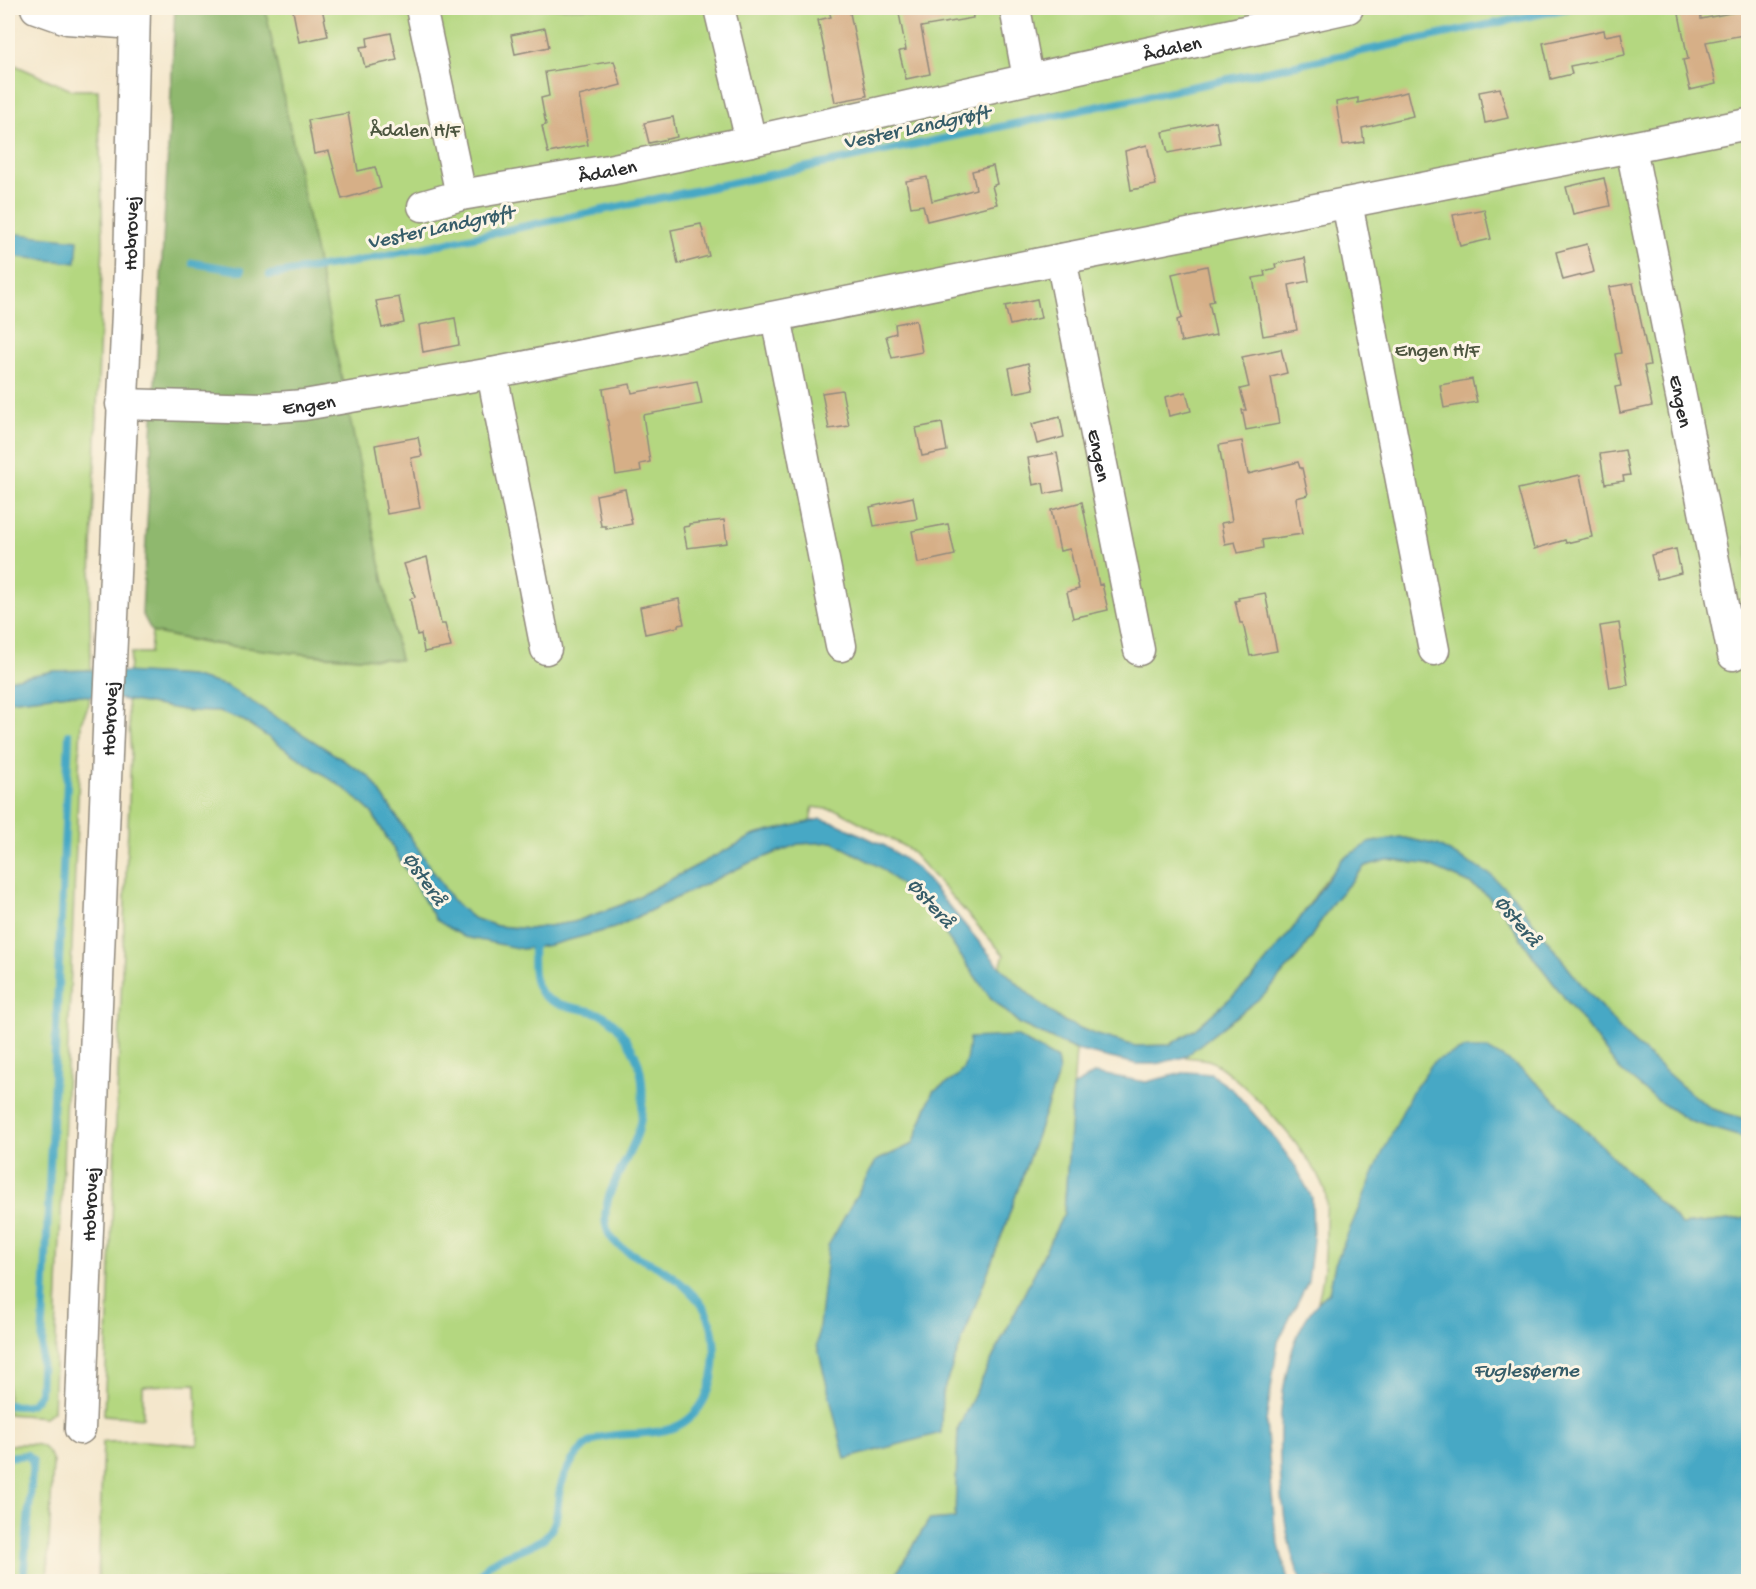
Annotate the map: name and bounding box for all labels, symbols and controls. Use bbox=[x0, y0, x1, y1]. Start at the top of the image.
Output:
street label: Ådalen bbox=[1141, 33, 1205, 68]
water label: Vester Landgrøft bbox=[841, 101, 996, 157]
park label: Ådalen H/F bbox=[370, 118, 462, 144]
street label: Ådalen bbox=[577, 157, 640, 190]
street label: Hobrovej bbox=[121, 195, 146, 271]
water label: Vester Landgrøft bbox=[365, 201, 520, 257]
park label: Engen H/F bbox=[1395, 341, 1481, 364]
street label: Engen bbox=[1662, 373, 1695, 430]
street label: Engen bbox=[282, 392, 338, 422]
street label: Engen bbox=[1080, 427, 1113, 485]
street label: Hobrovej bbox=[99, 681, 125, 757]
water label: Østerå bbox=[396, 849, 451, 912]
water label: Østerå bbox=[901, 874, 959, 936]
water label: Østerå bbox=[1488, 891, 1545, 954]
street label: Hobrovej bbox=[80, 1166, 105, 1242]
water label: Fuglesøerne bbox=[1473, 1360, 1580, 1385]

